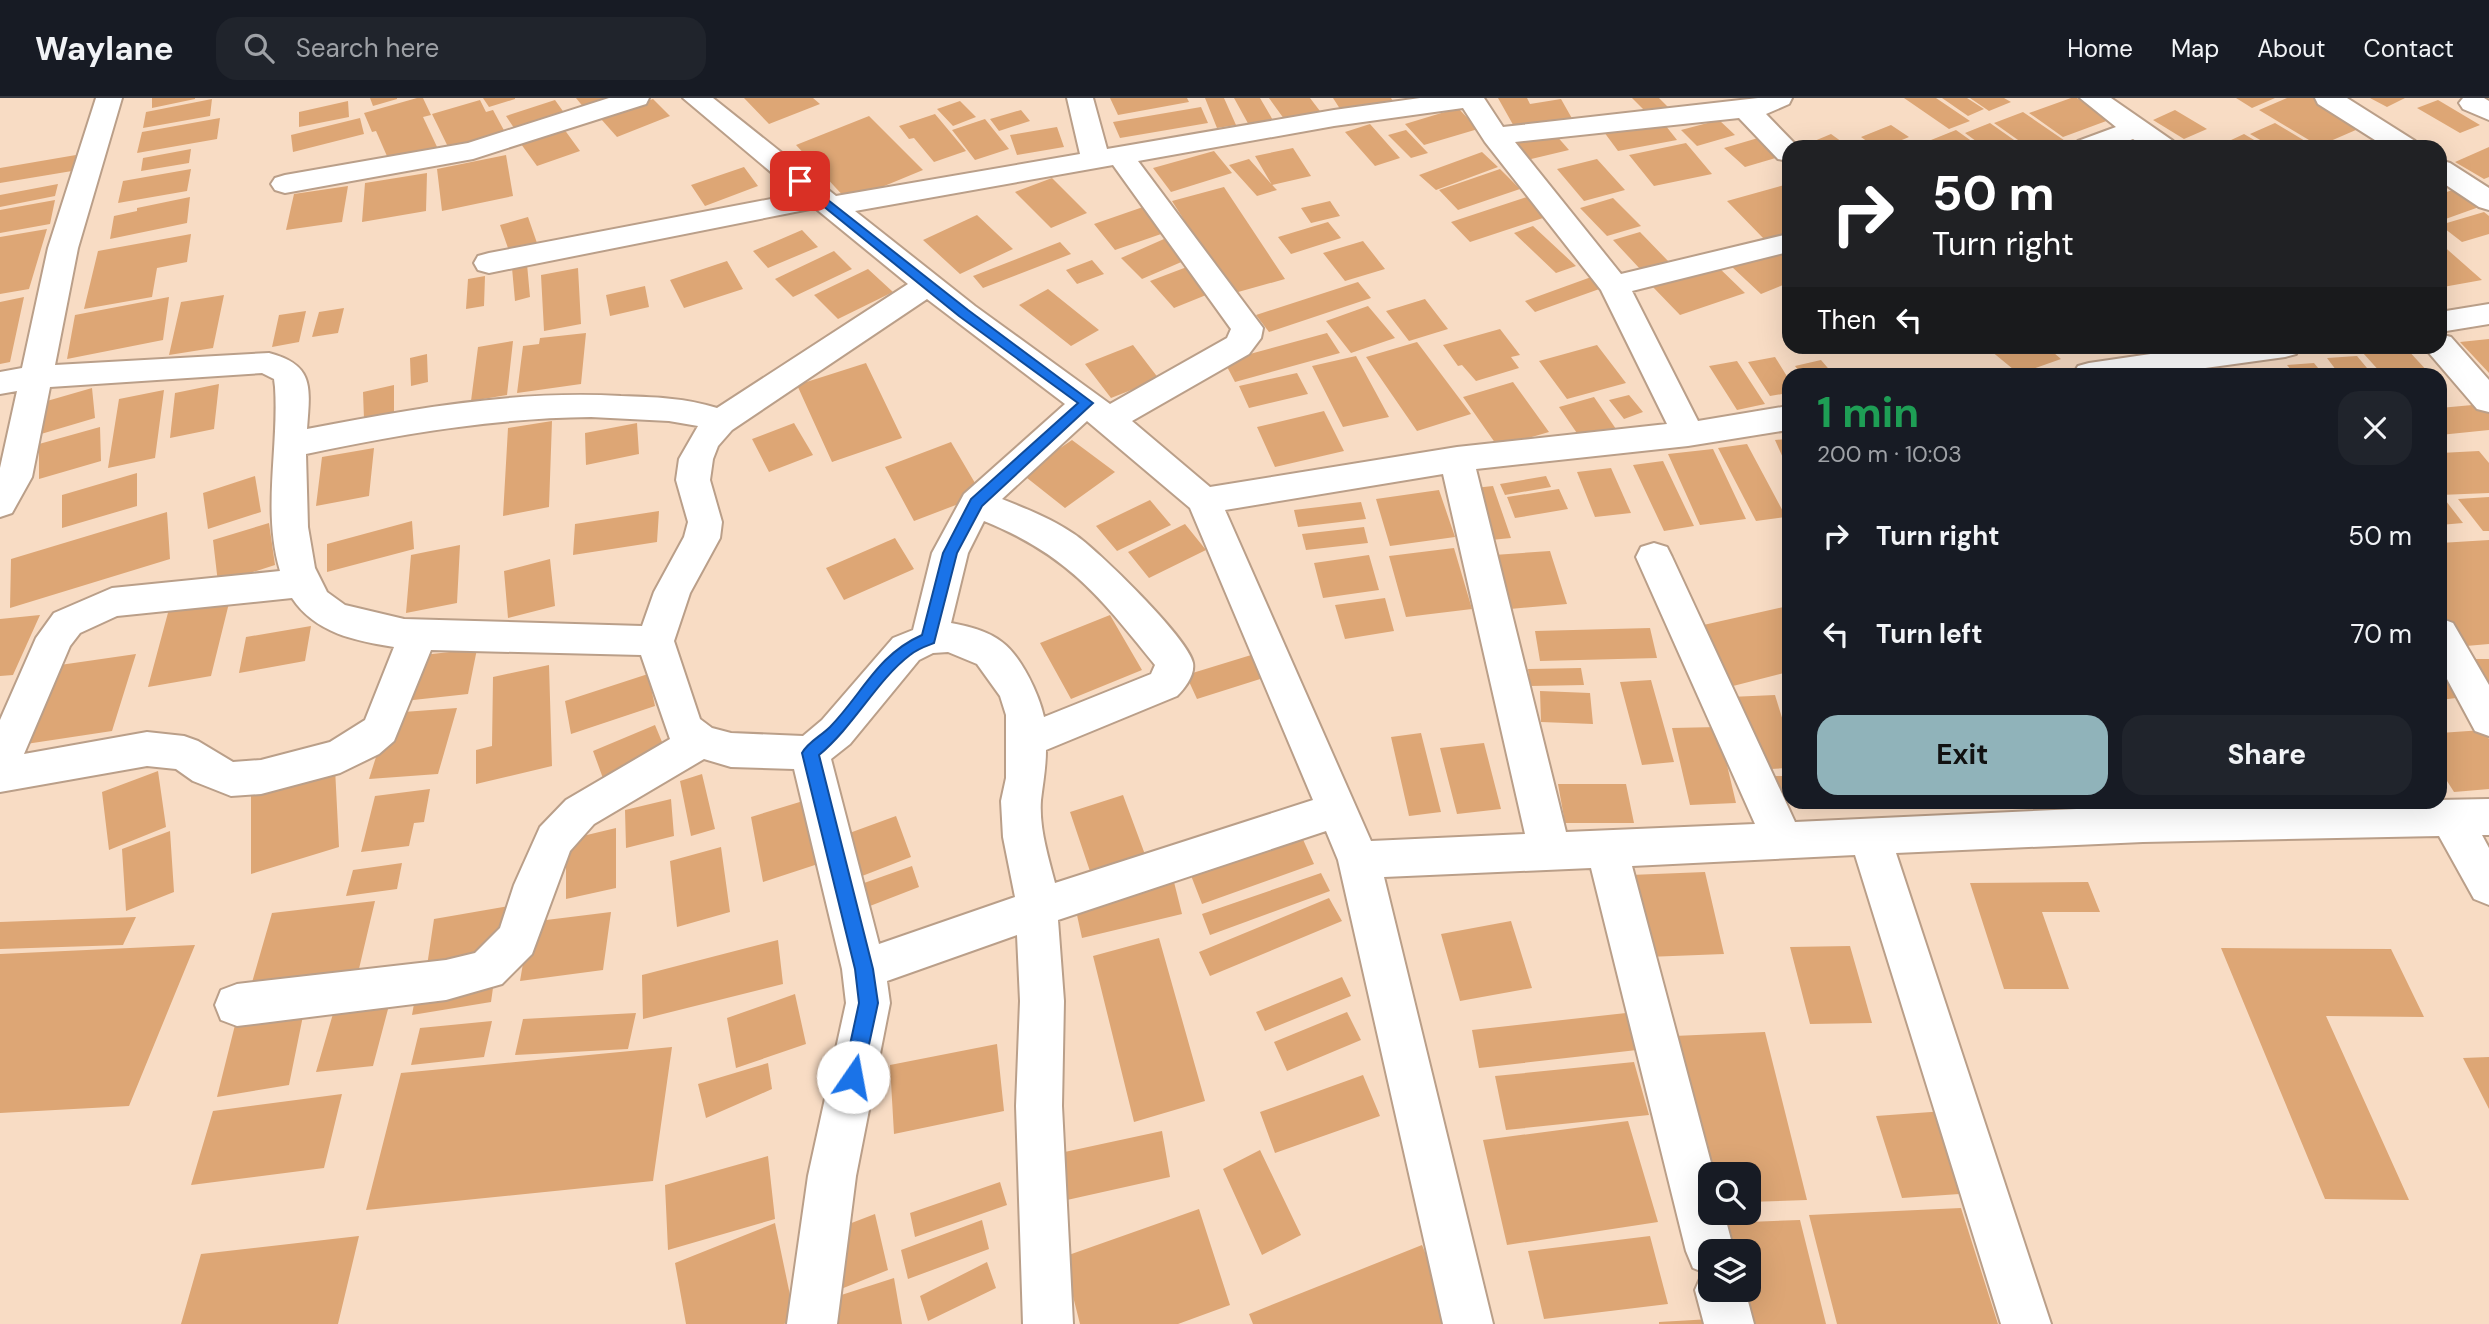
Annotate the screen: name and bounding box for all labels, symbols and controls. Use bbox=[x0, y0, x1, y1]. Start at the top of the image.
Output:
search box bbox=[216, 17, 706, 80]
text: Waylane bbox=[35, 27, 174, 70]
icon: search bbox=[240, 29, 278, 67]
text: Search here bbox=[296, 31, 439, 65]
text: Home bbox=[2067, 33, 2133, 64]
text: Map bbox=[2171, 33, 2219, 64]
text: About bbox=[2257, 33, 2326, 64]
text: Contact bbox=[2364, 33, 2454, 64]
pin bbox=[770, 151, 830, 211]
text: 50 m bbox=[1932, 161, 2055, 225]
icon: arrive bbox=[781, 162, 819, 200]
icon: right bbox=[1817, 168, 1908, 259]
text: Turn right bbox=[1932, 223, 2074, 265]
icon: left bbox=[1890, 301, 1928, 339]
text: Then bbox=[1817, 303, 1876, 337]
text: 1 min bbox=[1817, 385, 1919, 440]
button: close bbox=[2338, 391, 2412, 465]
text: 200 m · 10:03 bbox=[1817, 439, 1962, 469]
icon: right bbox=[1817, 517, 1855, 555]
text: Turn right bbox=[1876, 519, 2000, 553]
text: 50 m bbox=[2348, 519, 2412, 553]
icon: left bbox=[1817, 615, 1855, 653]
text: Turn left bbox=[1876, 617, 1983, 651]
text: 70 m bbox=[2351, 617, 2412, 651]
button: Exit bbox=[1817, 715, 2108, 795]
button: Share bbox=[2122, 715, 2412, 795]
position arrow bbox=[816, 1040, 890, 1114]
map controls bbox=[1698, 1162, 1761, 1302]
button: search bbox=[1698, 1162, 1761, 1225]
button: layers bbox=[1698, 1239, 1761, 1302]

